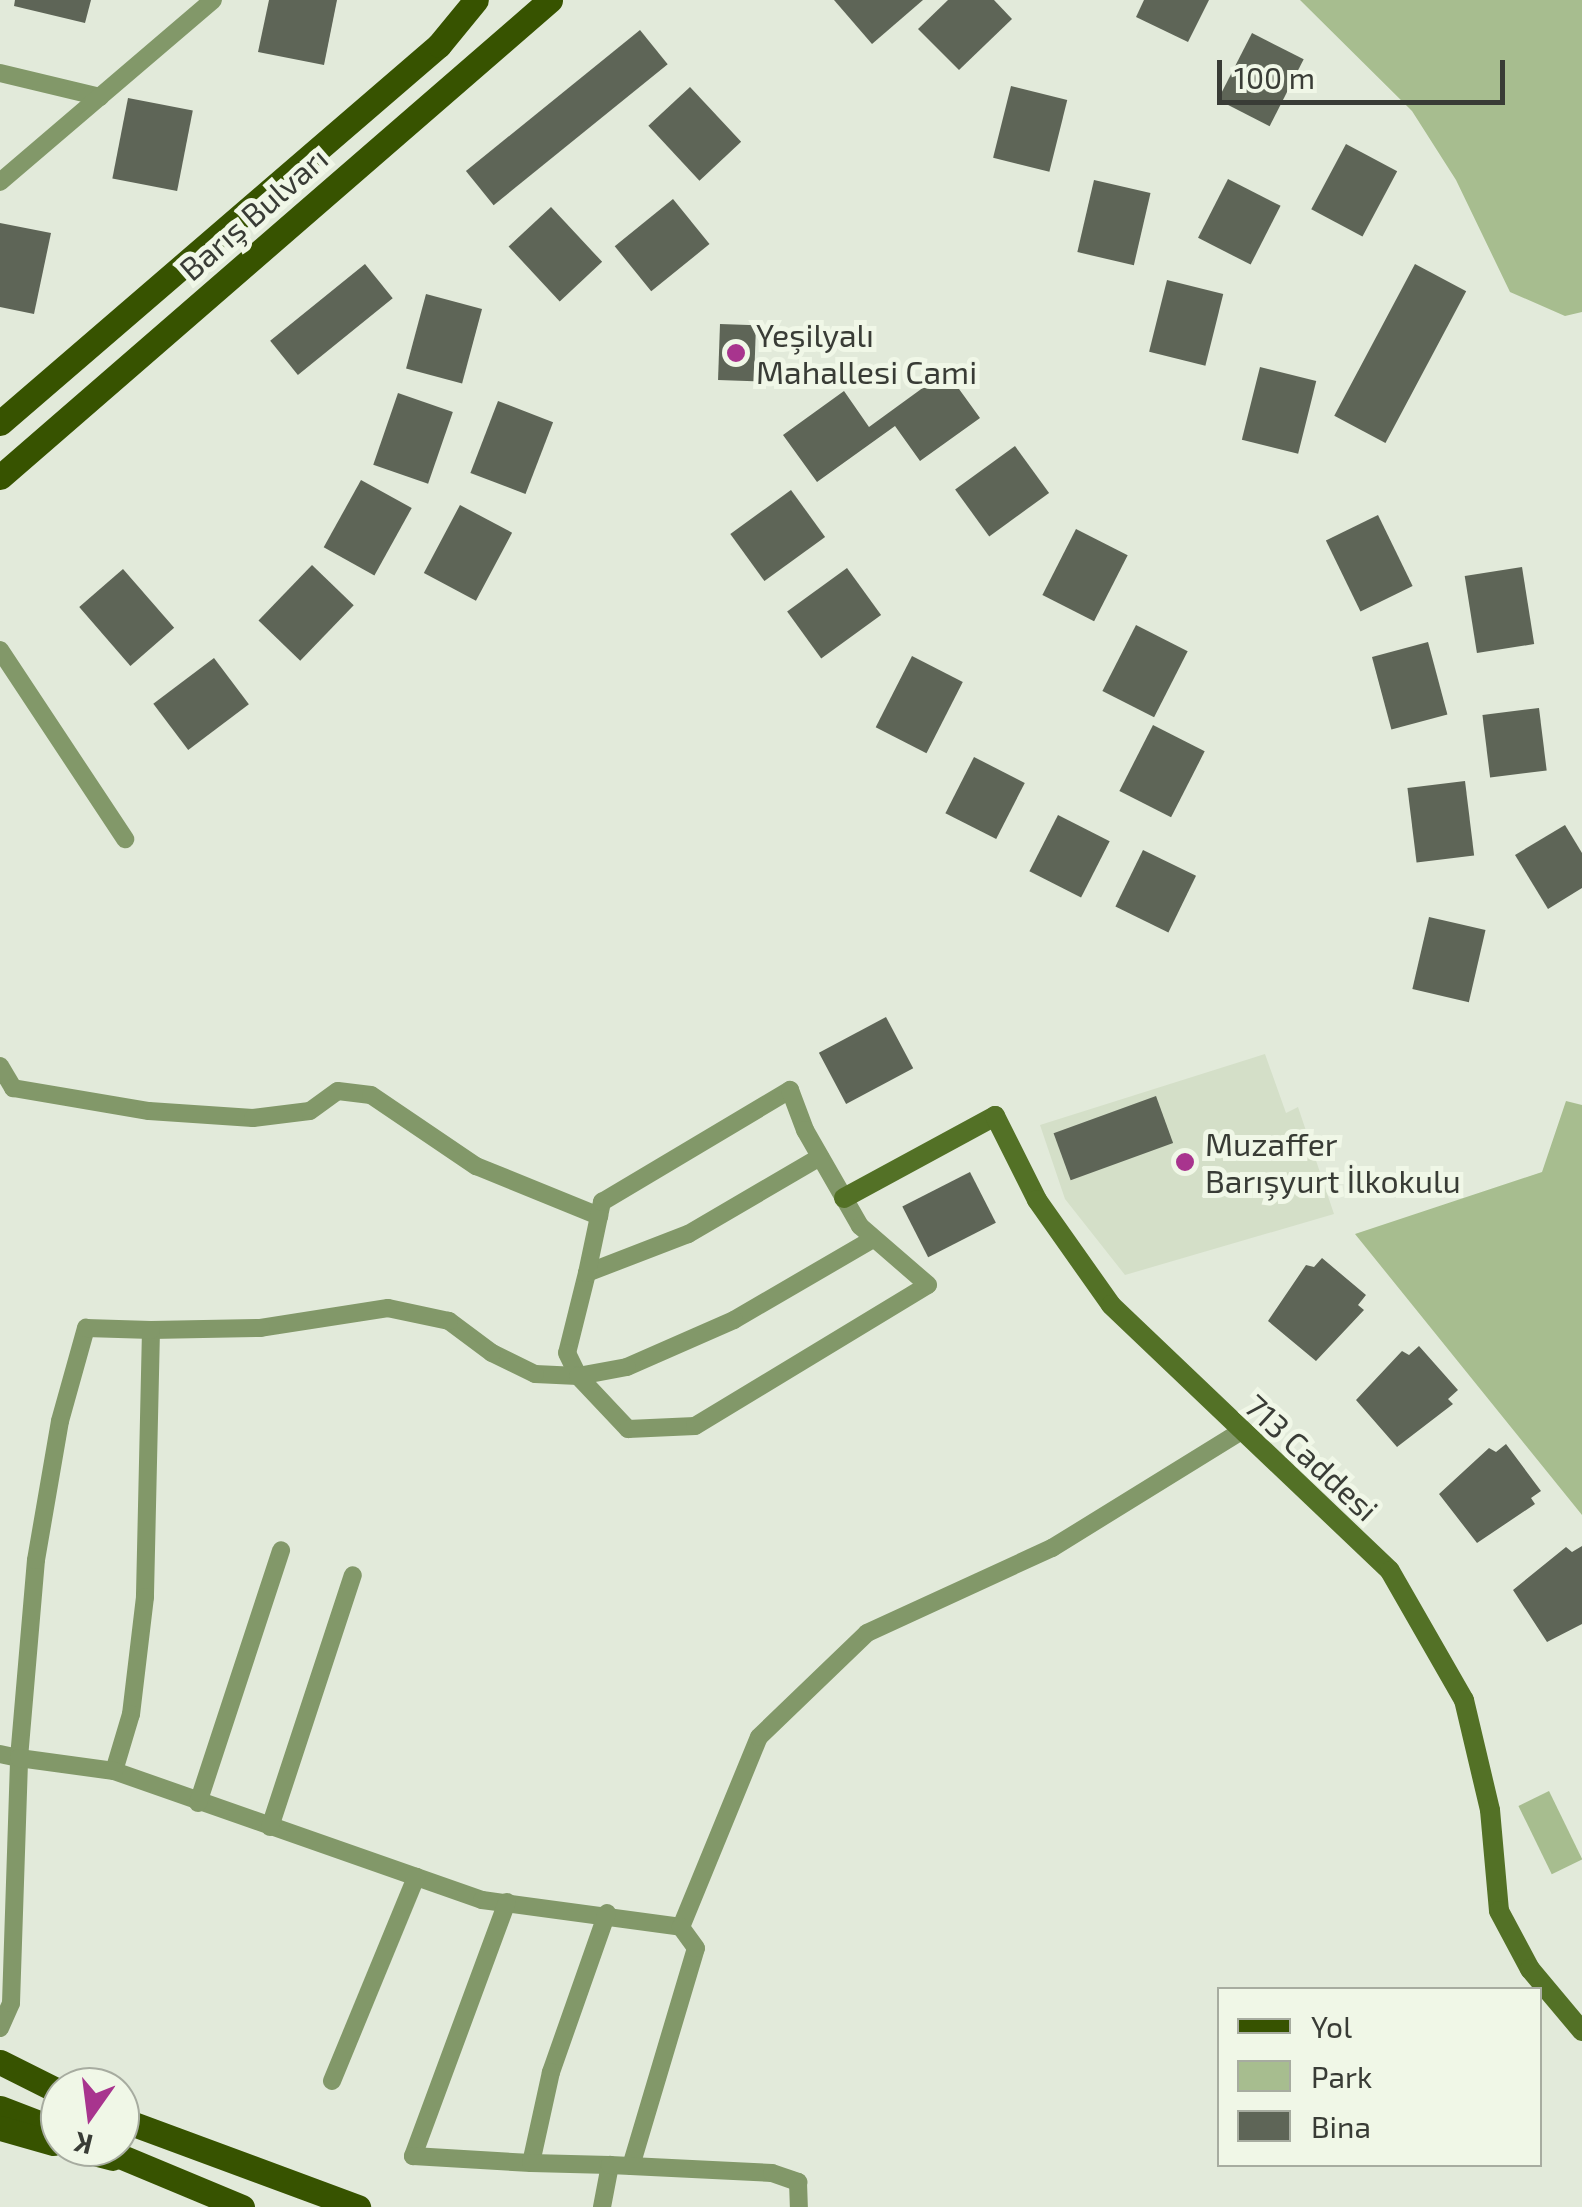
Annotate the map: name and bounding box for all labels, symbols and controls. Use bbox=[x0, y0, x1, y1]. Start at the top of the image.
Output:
scale bar bbox=[1222, 40, 1510, 102]
text: 100 m bbox=[1234, 59, 1315, 95]
street label: Barış Bulvarı bbox=[171, 138, 335, 288]
place label: Yeşilyalı Mahallesi Cami bbox=[756, 316, 977, 391]
marker: Yeşilyalı Mahallesi Cami bbox=[725, 342, 747, 364]
place label: Muzaffer Barışyurt İlkokulu bbox=[1205, 1125, 1461, 1200]
marker: Muzaffer Barışyurt İlkokulu bbox=[1174, 1151, 1196, 1173]
street label: 713 Caddesi bbox=[1238, 1386, 1386, 1528]
legend bbox=[1217, 1987, 1542, 2167]
text: Yol bbox=[1311, 2008, 1352, 2044]
text: Park bbox=[1311, 2058, 1372, 2094]
north arrow bbox=[40, 2067, 140, 2167]
text: Bina bbox=[1311, 2108, 1371, 2144]
text: K bbox=[71, 2126, 96, 2163]

